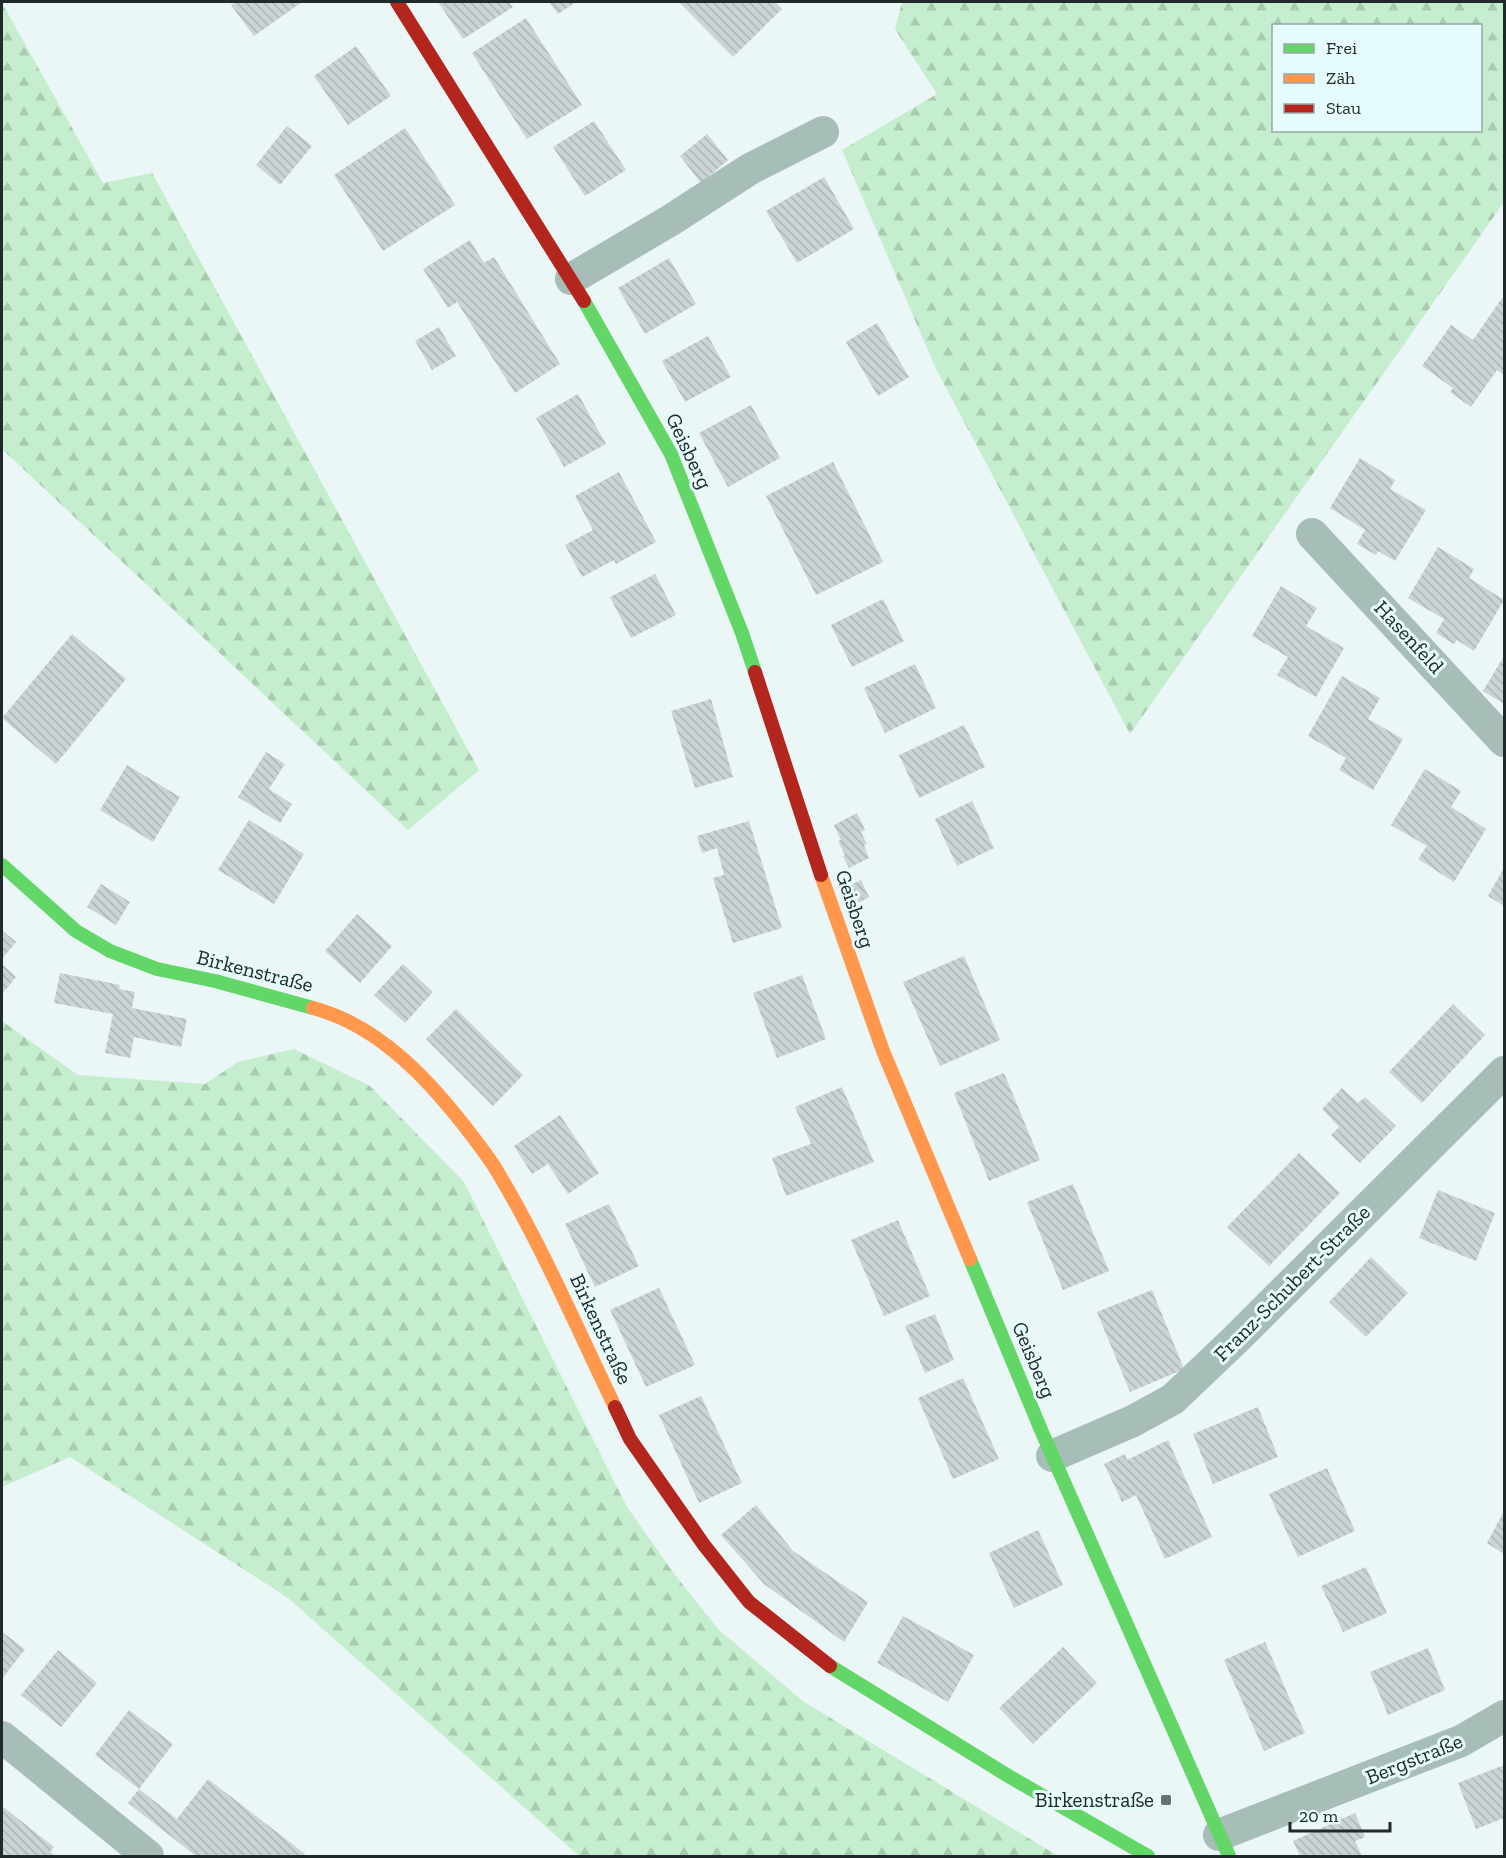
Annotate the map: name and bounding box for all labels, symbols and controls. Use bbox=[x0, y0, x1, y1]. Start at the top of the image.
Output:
legend bbox=[1272, 24, 1482, 132]
text: Frei bbox=[1326, 37, 1357, 59]
text: Zäh bbox=[1326, 67, 1355, 89]
text: Stau bbox=[1326, 97, 1361, 119]
street label: Geisberg bbox=[661, 409, 718, 493]
street label: Hasenfeld bbox=[1369, 595, 1450, 679]
street label: Geisberg bbox=[830, 867, 881, 952]
street label: Birkenstraße bbox=[194, 944, 316, 997]
street label: Franz-Schubert-Straße bbox=[1208, 1199, 1375, 1366]
street label: Birkenstraße bbox=[565, 1269, 638, 1388]
street label: Geisberg bbox=[1007, 1318, 1062, 1402]
street label: Bergstraße bbox=[1362, 1728, 1466, 1789]
place label: Birkenstraße bbox=[1035, 1787, 1154, 1812]
marker: Birkenstraße bbox=[1159, 1793, 1173, 1807]
scale bar bbox=[1290, 1795, 1390, 1833]
text: 20 m bbox=[1299, 1805, 1339, 1827]

